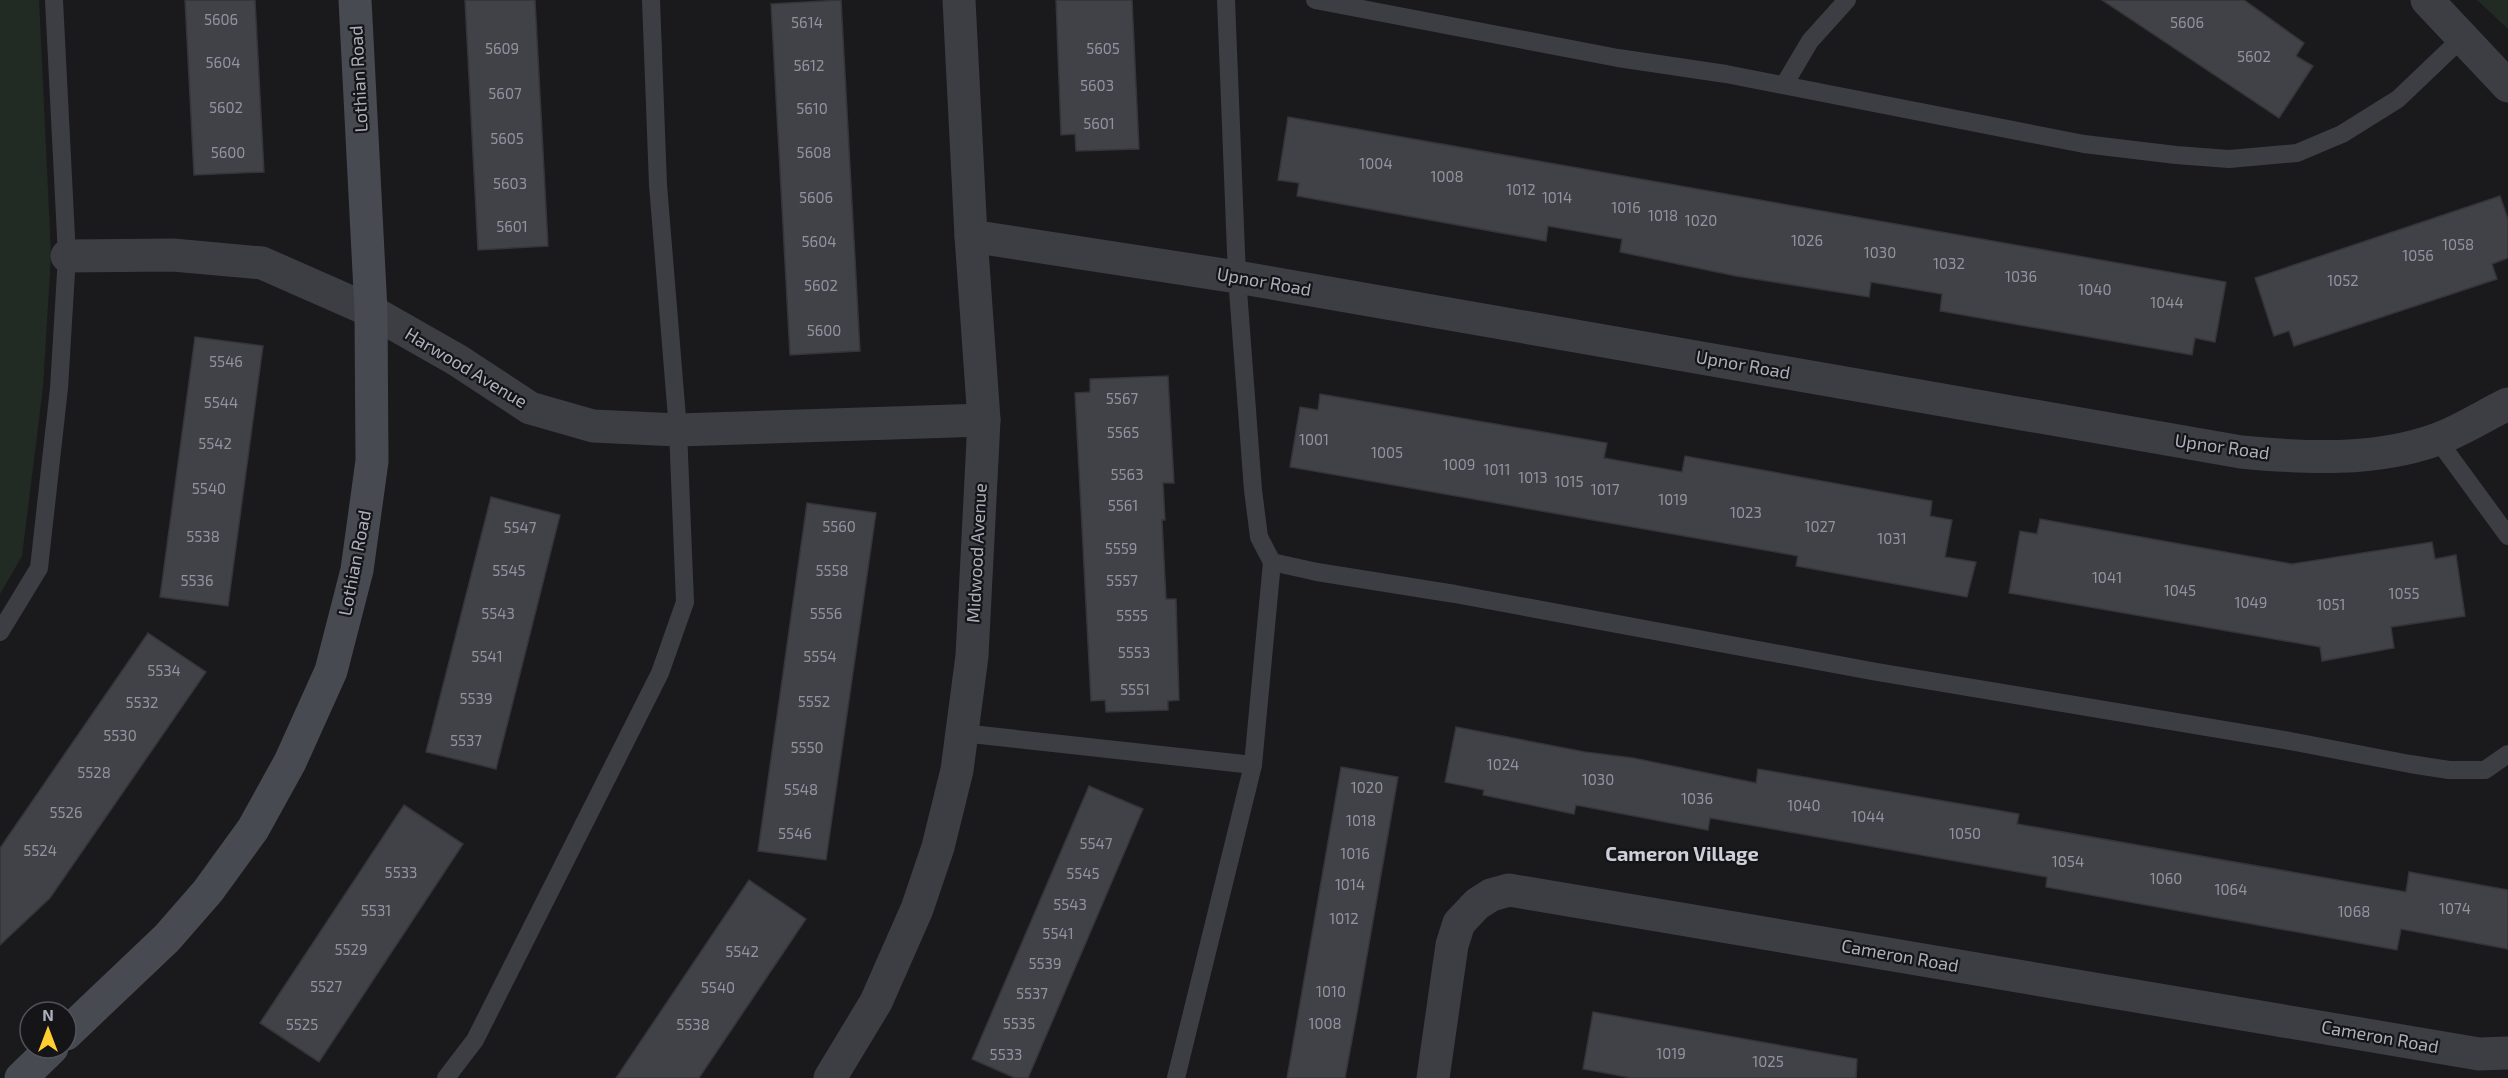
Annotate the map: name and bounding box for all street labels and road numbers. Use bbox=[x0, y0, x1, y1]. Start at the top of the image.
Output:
street label: Lothian Road bbox=[344, 25, 372, 133]
street label: Upnor Road bbox=[1215, 262, 1313, 300]
street label: Harwood Avenue bbox=[401, 322, 532, 412]
street label: Upnor Road bbox=[1694, 345, 1792, 383]
street label: Upnor Road bbox=[2173, 428, 2271, 464]
street label: Midwood Avenue bbox=[961, 482, 991, 623]
street label: Lothian Road bbox=[333, 508, 375, 617]
street label: Cameron Road bbox=[1840, 934, 1961, 976]
street label: Cameron Road bbox=[2320, 1015, 2441, 1057]

